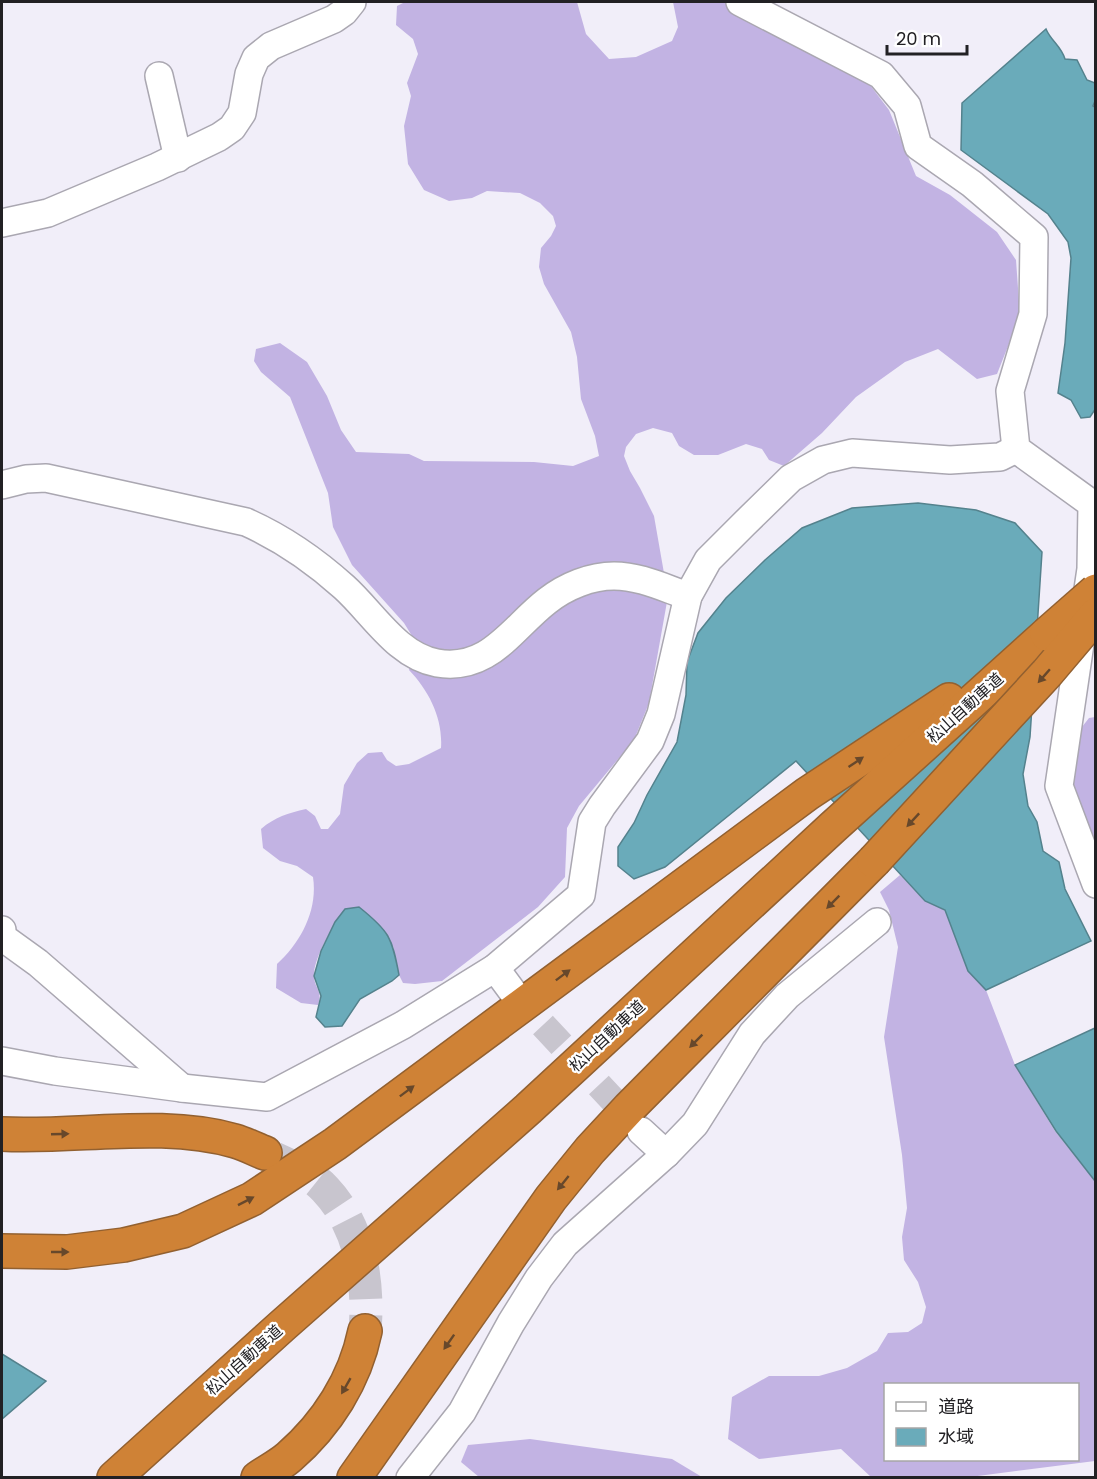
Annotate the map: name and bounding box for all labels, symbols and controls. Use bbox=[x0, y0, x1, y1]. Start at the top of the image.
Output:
scale bar bbox=[887, 18, 966, 56]
text: 20 m bbox=[896, 26, 941, 51]
street label: 松山自動車道 bbox=[922, 667, 1008, 749]
one-way arrow bbox=[1038, 668, 1051, 683]
one-way arrow bbox=[847, 756, 863, 768]
one-way arrow bbox=[906, 812, 920, 827]
one-way arrow bbox=[826, 895, 840, 910]
one-way arrow bbox=[555, 969, 571, 981]
street label: 松山自動車道 bbox=[564, 995, 650, 1077]
one-way arrow bbox=[689, 1033, 703, 1047]
one-way arrow bbox=[398, 1085, 414, 1097]
one-way arrow bbox=[50, 1129, 69, 1139]
one-way arrow bbox=[556, 1175, 569, 1191]
one-way arrow bbox=[238, 1196, 255, 1206]
one-way arrow bbox=[50, 1247, 69, 1257]
street label: 松山自動車道 bbox=[201, 1319, 287, 1401]
one-way arrow bbox=[443, 1333, 455, 1349]
one-way arrow bbox=[341, 1378, 351, 1395]
legend bbox=[884, 1383, 1079, 1461]
text: 道路 bbox=[938, 1394, 974, 1419]
text: 水域 bbox=[938, 1424, 974, 1449]

